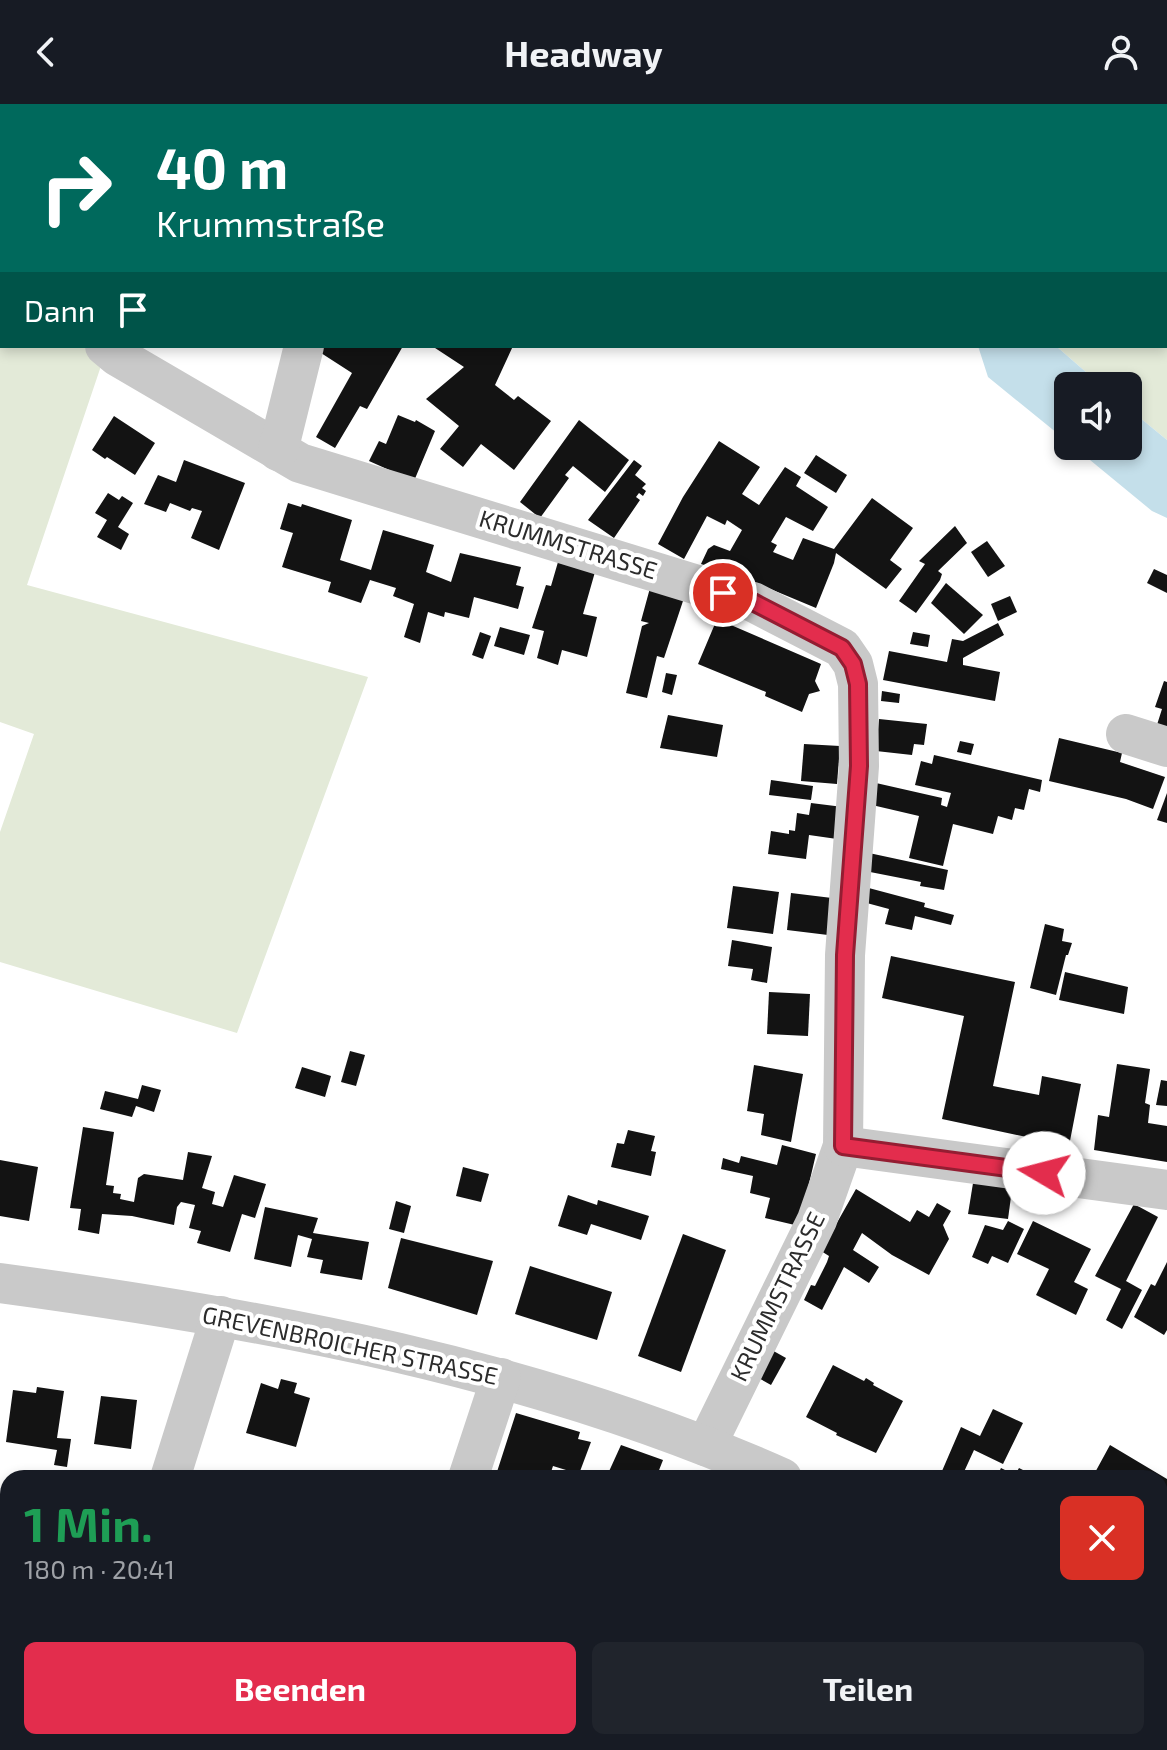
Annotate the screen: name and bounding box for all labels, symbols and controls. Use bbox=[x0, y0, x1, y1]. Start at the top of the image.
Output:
icon: back bbox=[24, 30, 68, 74]
icon: person bbox=[1099, 30, 1143, 74]
text: Headway bbox=[504, 31, 663, 74]
text: 40 m bbox=[156, 133, 288, 200]
icon: right bbox=[24, 136, 128, 240]
text: Krummstraße bbox=[156, 201, 385, 244]
icon: arrive bbox=[111, 288, 155, 332]
text: Dann bbox=[24, 292, 95, 328]
map controls bbox=[1054, 372, 1142, 460]
button: sound bbox=[1054, 372, 1142, 460]
street label: KRUMMSTRASSE bbox=[476, 503, 661, 584]
pin bbox=[689, 559, 757, 627]
icon: arrive bbox=[701, 571, 745, 615]
position arrow bbox=[1002, 1131, 1086, 1215]
street label: KRUMMSTRASSE bbox=[723, 1207, 830, 1386]
street label: GREVENBROICHER STRASSE bbox=[200, 1299, 501, 1390]
text: 1 Min. bbox=[24, 1494, 153, 1552]
button: close bbox=[1060, 1496, 1144, 1580]
text: 180 m · 20:41 bbox=[24, 1553, 175, 1584]
button: Beenden bbox=[24, 1642, 576, 1734]
button: Teilen bbox=[592, 1642, 1144, 1734]

